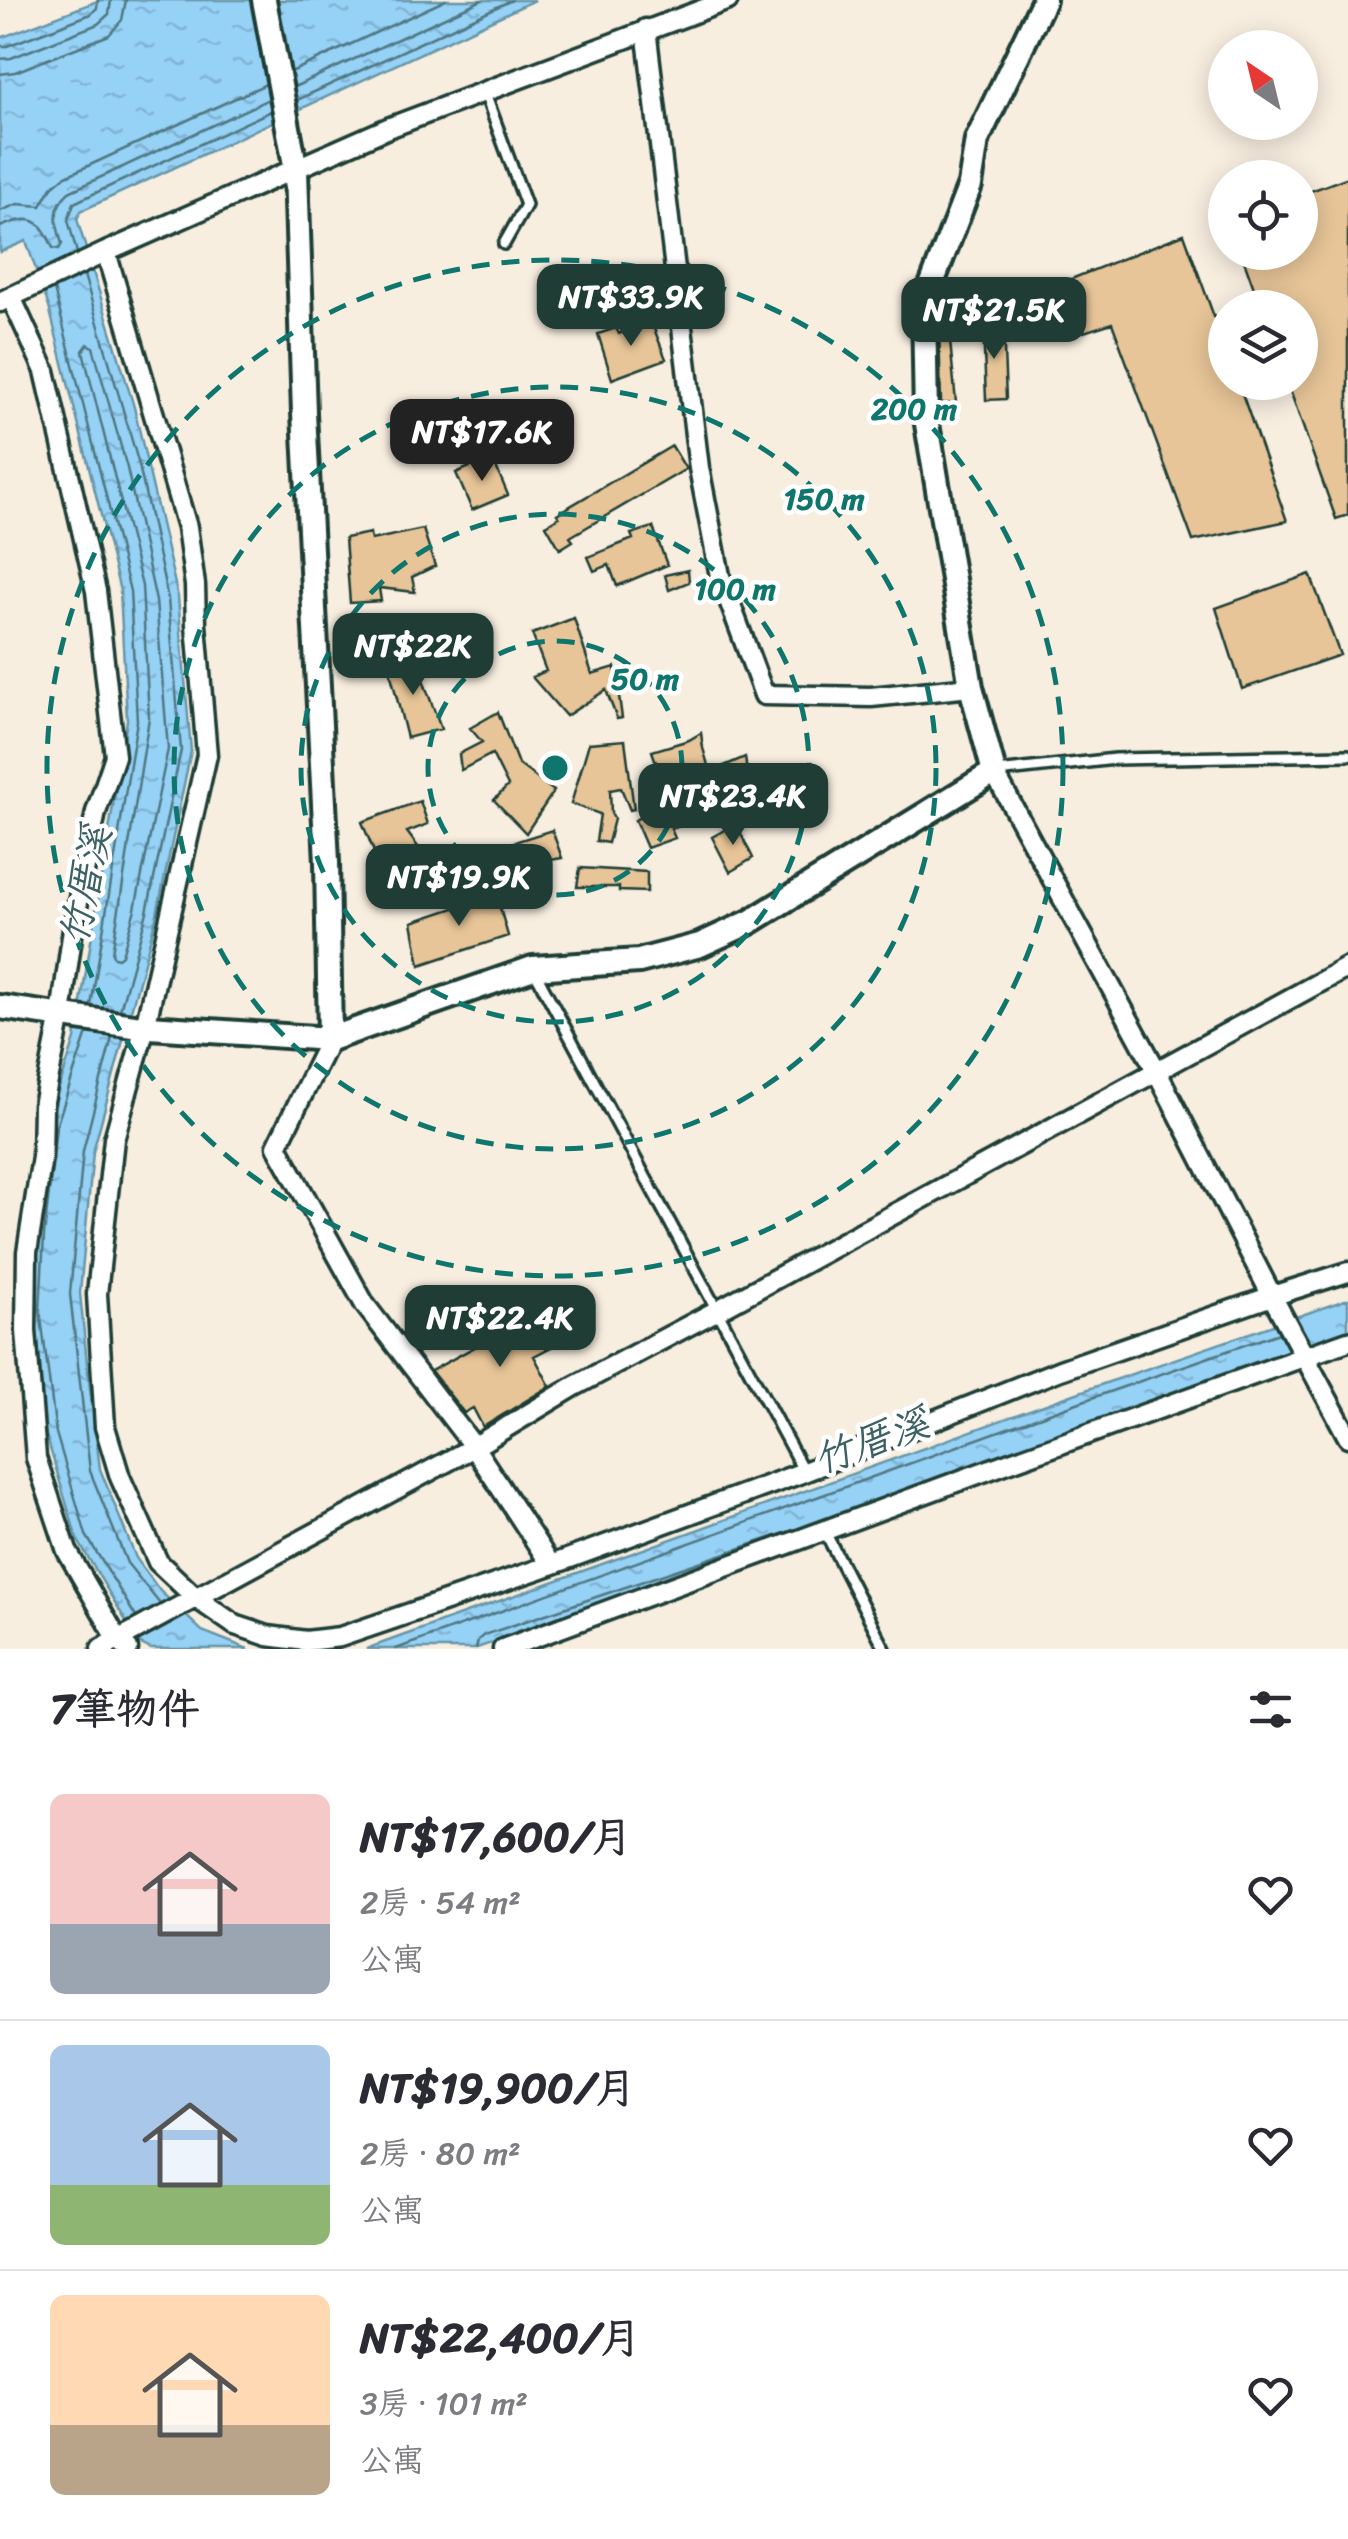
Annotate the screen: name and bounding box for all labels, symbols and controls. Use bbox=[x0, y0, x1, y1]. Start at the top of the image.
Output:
north arrow bbox=[1208, 30, 1318, 140]
map controls bbox=[1208, 30, 1318, 400]
button: locate bbox=[1208, 160, 1318, 270]
pin: NT$33.9K bbox=[528, 264, 734, 349]
text: NT$33.9K bbox=[559, 268, 703, 325]
pin: NT$21.5K bbox=[891, 277, 1097, 362]
text: NT$21.5K bbox=[923, 281, 1065, 338]
button: layers bbox=[1208, 290, 1318, 400]
text: 200 m bbox=[871, 382, 957, 436]
pin: NT$17.6K bbox=[379, 399, 585, 484]
text: NT$17.6K bbox=[412, 403, 552, 460]
text: 150 m bbox=[784, 472, 865, 526]
text: 100 m bbox=[694, 562, 776, 616]
pin: NT$22K bbox=[332, 613, 494, 698]
text: NT$22K bbox=[355, 617, 471, 674]
text: 50 m bbox=[611, 652, 679, 706]
centre of rings bbox=[537, 750, 573, 786]
pin: NT$23.4K bbox=[630, 763, 836, 848]
text: NT$23.4K bbox=[660, 767, 806, 824]
water label: 竹厝溪 bbox=[38, 817, 133, 951]
pin: NT$19.9K bbox=[356, 844, 562, 929]
text: NT$19.9K bbox=[388, 848, 530, 905]
pin: NT$22.4K bbox=[397, 1285, 603, 1370]
text: NT$22.4K bbox=[427, 1289, 573, 1346]
water label: 竹厝溪 bbox=[802, 1386, 941, 1495]
text: 7筆物件 bbox=[50, 1672, 200, 1746]
icon: filters bbox=[1243, 1682, 1298, 1737]
text: NT$17,600/月 bbox=[360, 1800, 633, 1874]
icon: home bbox=[130, 1834, 250, 1954]
icon: heart bbox=[1243, 1867, 1298, 1922]
text: 2房 · 54 m² bbox=[360, 1874, 521, 1931]
text: 公寓 bbox=[360, 1931, 424, 1988]
text: NT$19,900/月 bbox=[360, 2051, 637, 2125]
icon: home bbox=[130, 2085, 250, 2205]
icon: heart bbox=[1243, 2118, 1298, 2173]
text: 2房 · 80 m² bbox=[360, 2125, 521, 2182]
text: 公寓 bbox=[360, 2182, 424, 2239]
text: NT$22,400/月 bbox=[360, 2301, 642, 2375]
icon: home bbox=[130, 2335, 250, 2455]
icon: heart bbox=[1243, 2368, 1298, 2423]
text: 3房 · 101 m² bbox=[360, 2375, 528, 2432]
text: 公寓 bbox=[360, 2432, 424, 2489]

